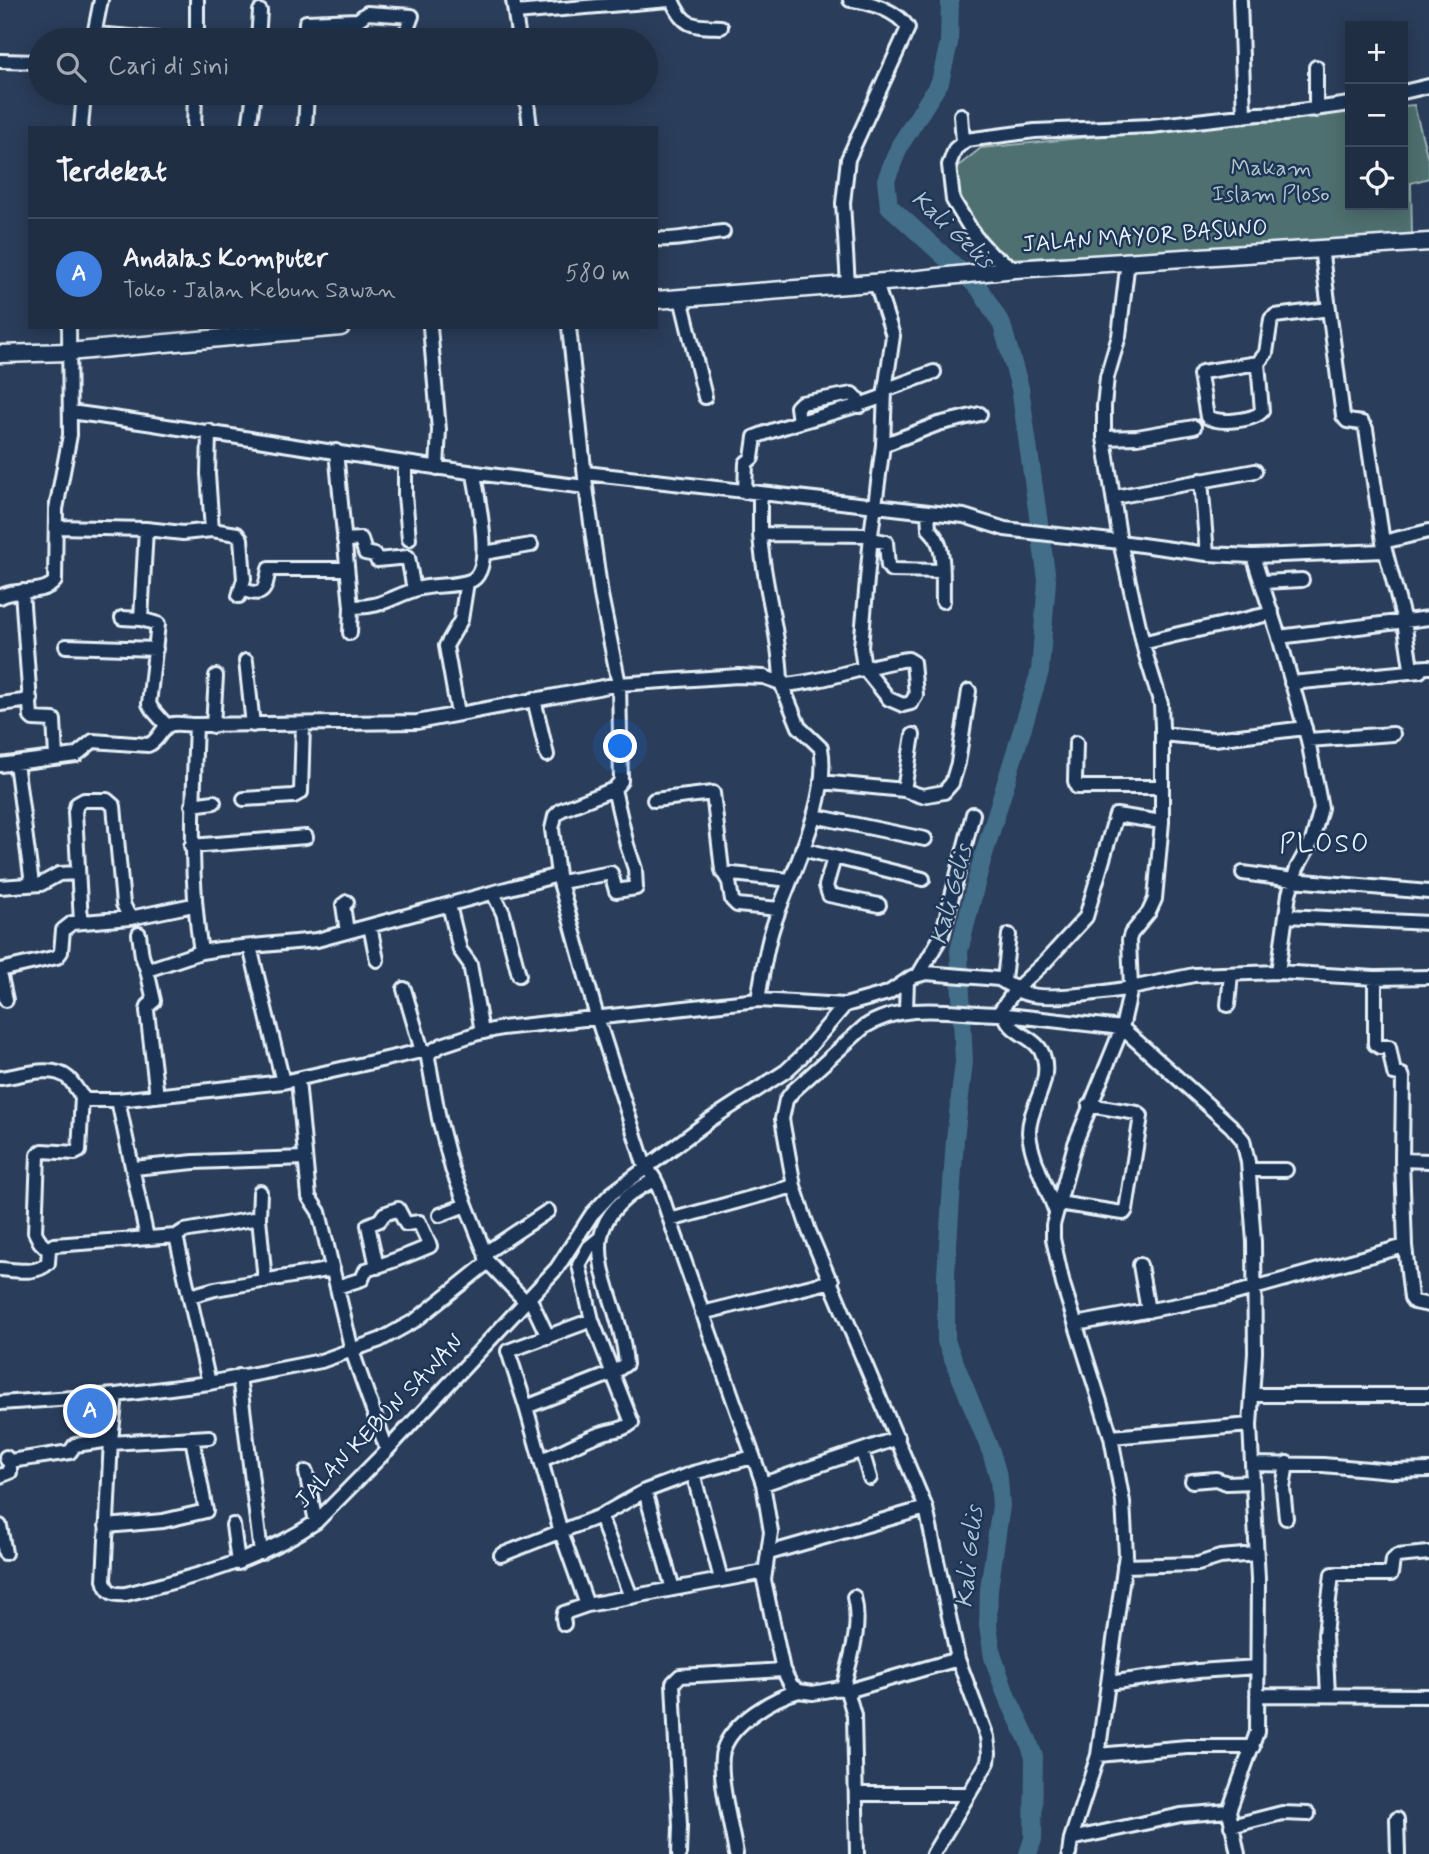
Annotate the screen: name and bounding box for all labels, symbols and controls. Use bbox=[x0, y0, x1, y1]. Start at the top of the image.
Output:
map controls bbox=[1345, 21, 1408, 210]
button: + bbox=[1345, 21, 1408, 84]
search box bbox=[28, 28, 658, 105]
icon: search bbox=[52, 48, 90, 86]
text: Cari di sini bbox=[108, 50, 229, 84]
button: − bbox=[1345, 84, 1408, 147]
button: locate bbox=[1345, 147, 1408, 210]
text: Terdekat bbox=[56, 152, 167, 191]
park label: Makam Islam Ploso bbox=[1212, 154, 1330, 210]
water label: Kali Gelis bbox=[904, 184, 1002, 278]
street label: JALAN MAYOR BASUNO bbox=[1021, 213, 1269, 261]
text: Andalas Komputer bbox=[123, 242, 328, 276]
text: A bbox=[71, 259, 87, 289]
text: 580 m bbox=[565, 259, 630, 289]
text: Toko · Jalan Kebun Sawan bbox=[123, 276, 396, 306]
your location bbox=[603, 729, 637, 763]
district label: PLOSO bbox=[1279, 828, 1371, 862]
water label: Kali Gelis bbox=[924, 839, 981, 948]
street label: JALAN KEBUN SAWAN bbox=[289, 1328, 471, 1516]
pin: A bbox=[67, 1385, 113, 1437]
water label: Kali Gelis bbox=[949, 1502, 991, 1609]

